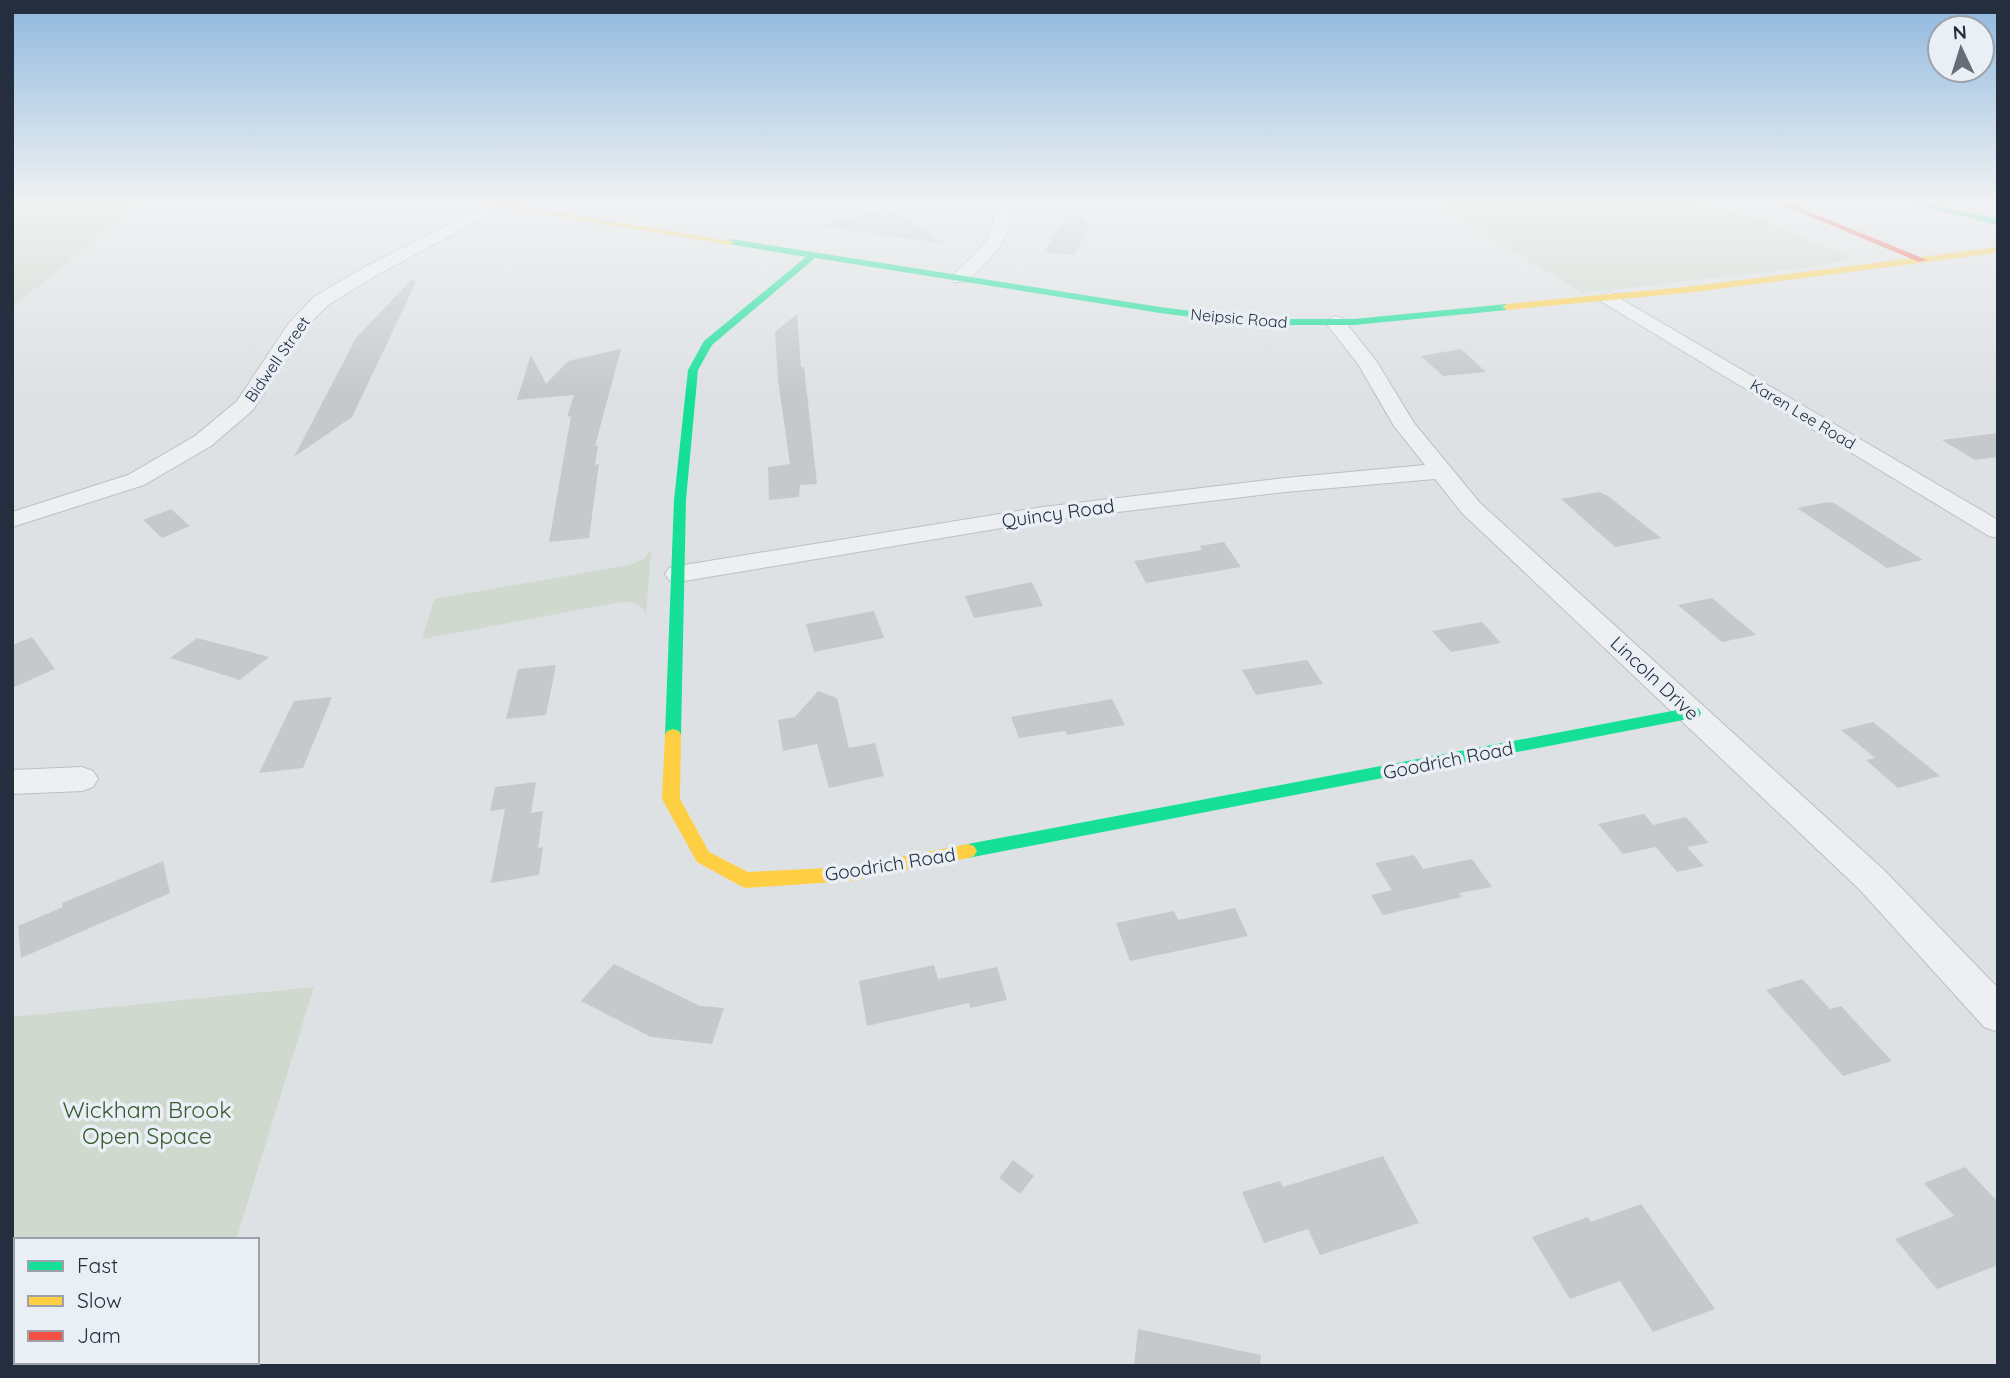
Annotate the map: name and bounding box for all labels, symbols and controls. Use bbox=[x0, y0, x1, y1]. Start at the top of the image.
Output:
north arrow bbox=[1926, 14, 1996, 84]
text: N bbox=[1952, 20, 1968, 44]
street label: Neipsic Road bbox=[1190, 304, 1288, 332]
street label: Bidwell Street bbox=[240, 312, 314, 406]
street label: Karen Lee Road bbox=[1747, 375, 1859, 453]
street label: Quincy Road bbox=[1000, 493, 1116, 533]
street label: Lincoln Drive bbox=[1606, 631, 1704, 725]
street label: Goodrich Road bbox=[1381, 736, 1515, 784]
street label: Goodrich Road bbox=[823, 842, 957, 886]
park label: Wickham Brook Open Space bbox=[63, 1095, 231, 1150]
legend bbox=[14, 1238, 259, 1364]
text: Fast bbox=[77, 1252, 118, 1278]
text: Slow bbox=[77, 1287, 122, 1313]
text: Jam bbox=[77, 1322, 121, 1348]

